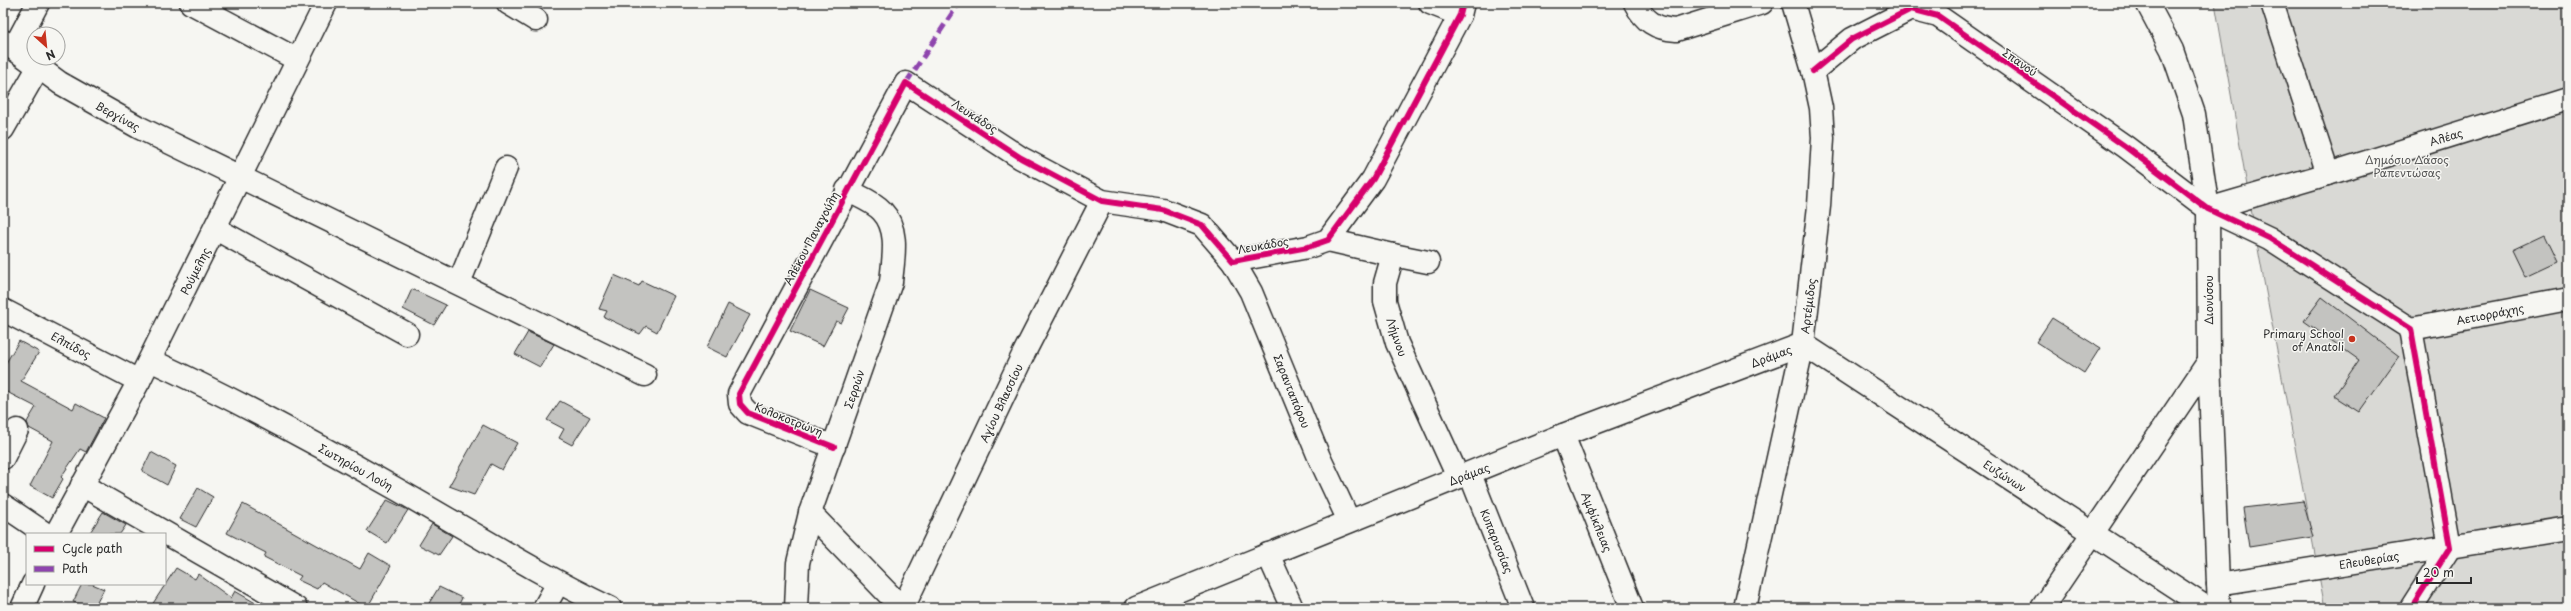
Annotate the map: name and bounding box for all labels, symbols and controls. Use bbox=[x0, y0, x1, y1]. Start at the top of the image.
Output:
north arrow bbox=[26, 26, 66, 66]
street label: Σπανού bbox=[1999, 44, 2041, 80]
text: N bbox=[43, 46, 59, 65]
street label: Λευκάδος bbox=[949, 95, 1002, 137]
street label: Βεργίνας bbox=[93, 97, 144, 135]
street label: Αλέας bbox=[2427, 124, 2465, 150]
park label: Δημόσιο Δάσος Ραπεντώσας bbox=[2365, 151, 2449, 181]
street label: Αλέκου Παναγούλη bbox=[779, 188, 843, 288]
street label: Λευκάδος bbox=[1236, 232, 1290, 258]
street label: Ρούμελης bbox=[176, 244, 214, 298]
street label: Διονύσου bbox=[2200, 275, 2217, 325]
street label: Αρτέμιδος bbox=[1796, 277, 1820, 335]
street label: Αετιορράχης bbox=[2455, 299, 2526, 329]
street label: Λήμνου bbox=[1382, 315, 1412, 359]
place label: Primary School of Anatoli bbox=[2263, 325, 2344, 355]
street label: Ελπίδος bbox=[48, 327, 94, 363]
marker: Primary School of Anatoli bbox=[2347, 334, 2357, 344]
street label: Δράμας bbox=[1748, 340, 1794, 372]
street label: Σαρανταπόρου bbox=[1269, 352, 1315, 430]
street label: Αγίου Βλασσίου bbox=[975, 361, 1027, 445]
street label: Σερρών bbox=[839, 367, 869, 411]
street label: Κολοκοτρώνη bbox=[752, 398, 826, 440]
street label: Σωτηρίου Λούη bbox=[316, 439, 396, 495]
street label: Ευζώνων bbox=[1980, 456, 2030, 496]
street label: Δράμας bbox=[1446, 458, 1492, 490]
street label: Αμφίκλειας bbox=[1577, 489, 1617, 555]
street label: Κυπαρισσίας bbox=[1476, 506, 1518, 576]
legend bbox=[26, 533, 166, 585]
text: Cycle path bbox=[62, 539, 123, 557]
street label: Ελευθερίας bbox=[2338, 547, 2401, 573]
text: Path bbox=[62, 559, 88, 577]
scale bar bbox=[2417, 559, 2471, 585]
text: 20 m bbox=[2423, 563, 2454, 581]

